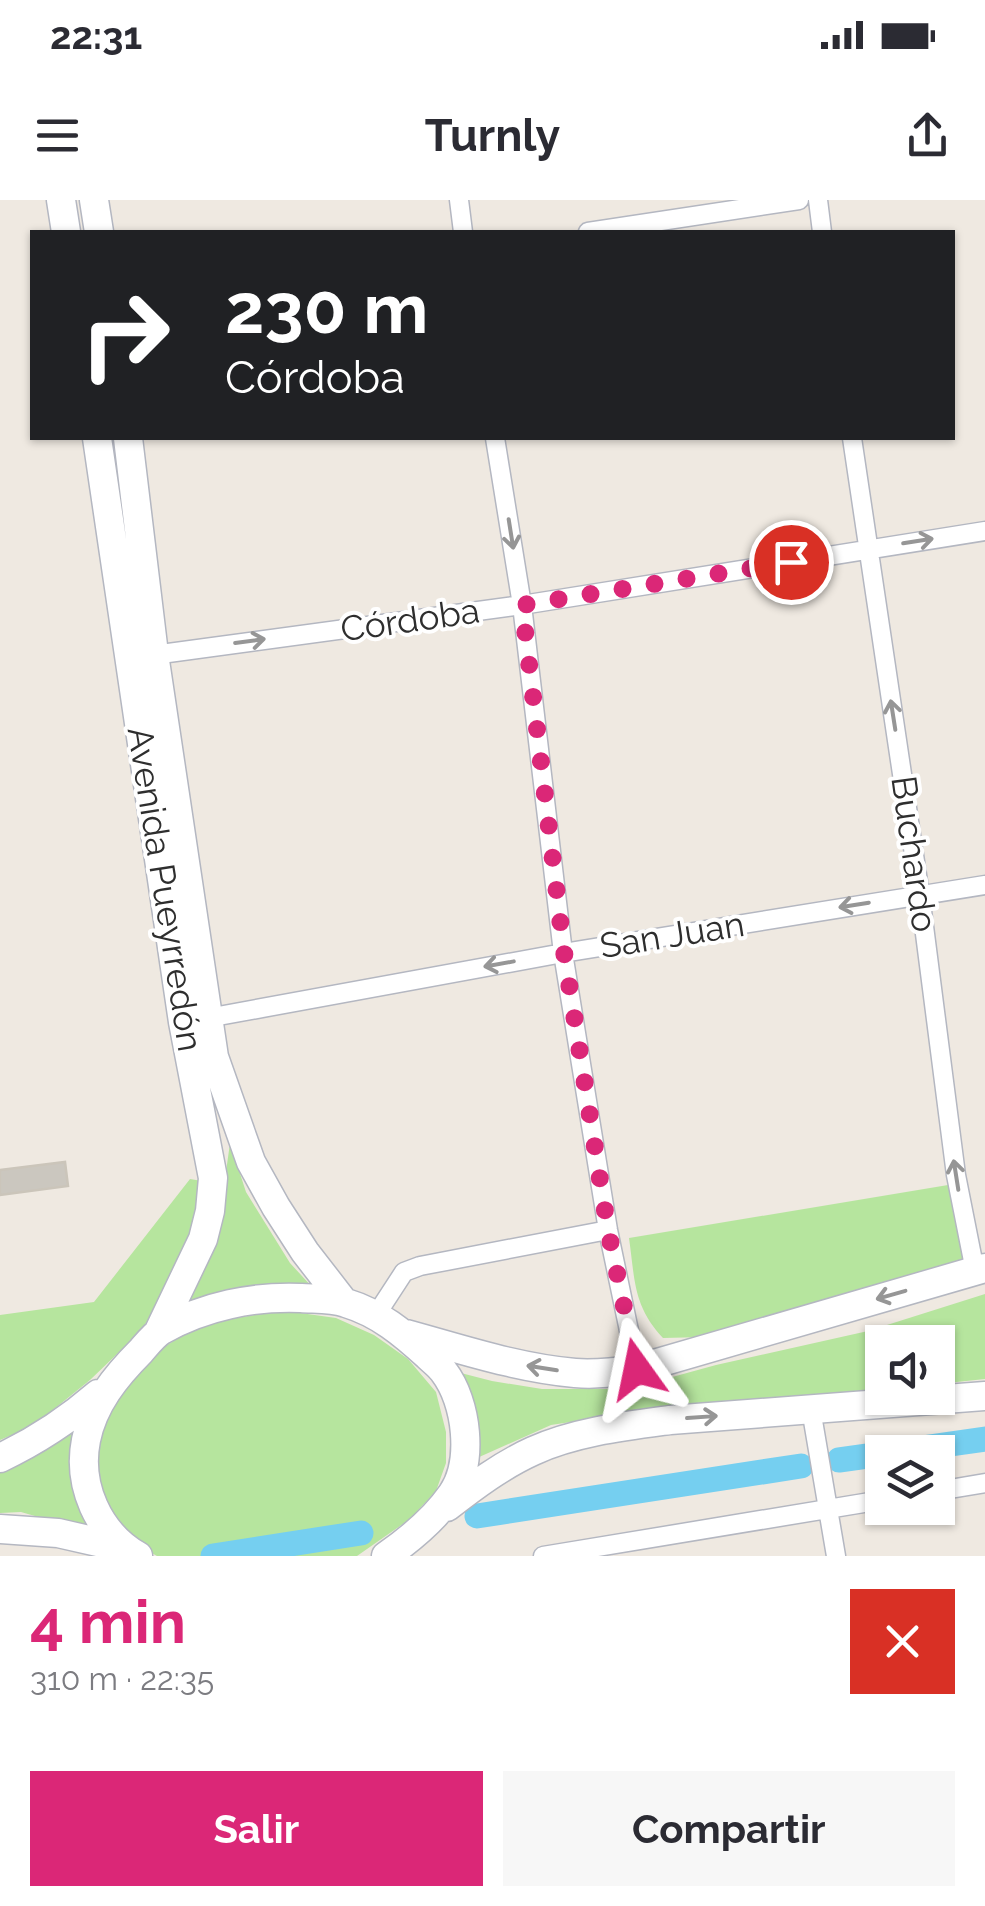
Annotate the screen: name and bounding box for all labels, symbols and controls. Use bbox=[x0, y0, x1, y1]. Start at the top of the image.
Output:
text: 22:31 bbox=[50, 13, 142, 58]
icon: menu bbox=[30, 108, 85, 163]
icon: share bbox=[900, 108, 955, 163]
text: Turnly bbox=[425, 109, 560, 162]
text: 230 m bbox=[225, 267, 429, 349]
icon: right bbox=[60, 270, 190, 400]
text: Córdoba bbox=[225, 351, 405, 404]
one-way arrow bbox=[502, 517, 520, 550]
pin bbox=[749, 520, 834, 605]
one-way arrow bbox=[901, 531, 933, 550]
icon: arrive bbox=[764, 535, 819, 590]
street label: Córdoba bbox=[338, 589, 482, 650]
one-way arrow bbox=[234, 632, 266, 650]
one-way arrow bbox=[884, 699, 902, 731]
street label: Avenida Pueyrredón bbox=[120, 724, 211, 1054]
street label: Buchardo bbox=[883, 773, 946, 935]
one-way arrow bbox=[838, 897, 871, 915]
street label: San Juan bbox=[597, 903, 747, 966]
one-way arrow bbox=[484, 956, 516, 975]
one-way arrow bbox=[946, 1160, 965, 1192]
one-way arrow bbox=[876, 1287, 907, 1305]
position arrow bbox=[585, 1317, 689, 1421]
map controls bbox=[865, 1325, 955, 1525]
button: sound bbox=[865, 1325, 955, 1415]
one-way arrow bbox=[527, 1359, 559, 1377]
one-way arrow bbox=[686, 1407, 718, 1426]
button: layers bbox=[865, 1435, 955, 1525]
text: 4 min bbox=[30, 1587, 186, 1657]
button: close bbox=[850, 1589, 955, 1694]
text: 310 m · 22:35 bbox=[30, 1660, 214, 1697]
button: Salir bbox=[30, 1771, 483, 1886]
button: Compartir bbox=[503, 1771, 955, 1886]

